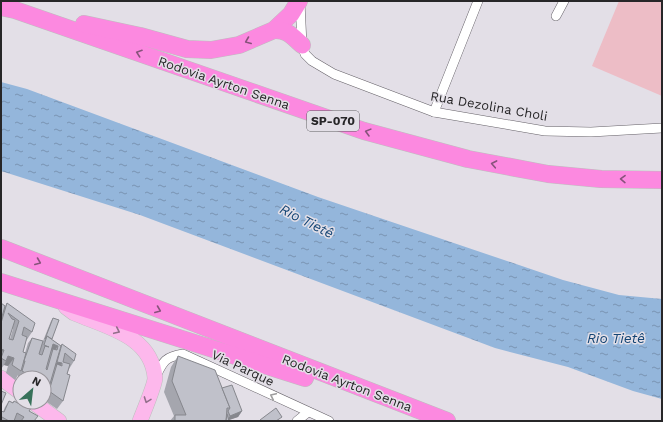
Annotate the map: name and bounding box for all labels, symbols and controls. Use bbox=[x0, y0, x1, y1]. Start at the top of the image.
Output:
one-way arrow bbox=[244, 36, 252, 44]
one-way arrow bbox=[136, 50, 143, 58]
street label: Rodovia Ayrton Senna bbox=[156, 53, 292, 113]
street label: Rua Dezolina Choli bbox=[429, 88, 549, 124]
road number: SP-070 bbox=[307, 111, 359, 131]
one-way arrow bbox=[365, 129, 371, 137]
one-way arrow bbox=[491, 160, 497, 168]
one-way arrow bbox=[620, 175, 626, 184]
water label: Rio Tietê bbox=[277, 201, 337, 241]
one-way arrow bbox=[34, 257, 41, 265]
one-way arrow bbox=[155, 306, 162, 314]
one-way arrow bbox=[112, 326, 120, 334]
water label: Rio Tietê bbox=[587, 330, 645, 346]
street label: Via Parque bbox=[209, 347, 277, 389]
street label: Rodovia Ayrton Senna bbox=[280, 351, 415, 415]
north arrow bbox=[12, 370, 52, 410]
text: N bbox=[30, 374, 43, 389]
one-way arrow bbox=[270, 393, 277, 401]
one-way arrow bbox=[144, 396, 152, 403]

